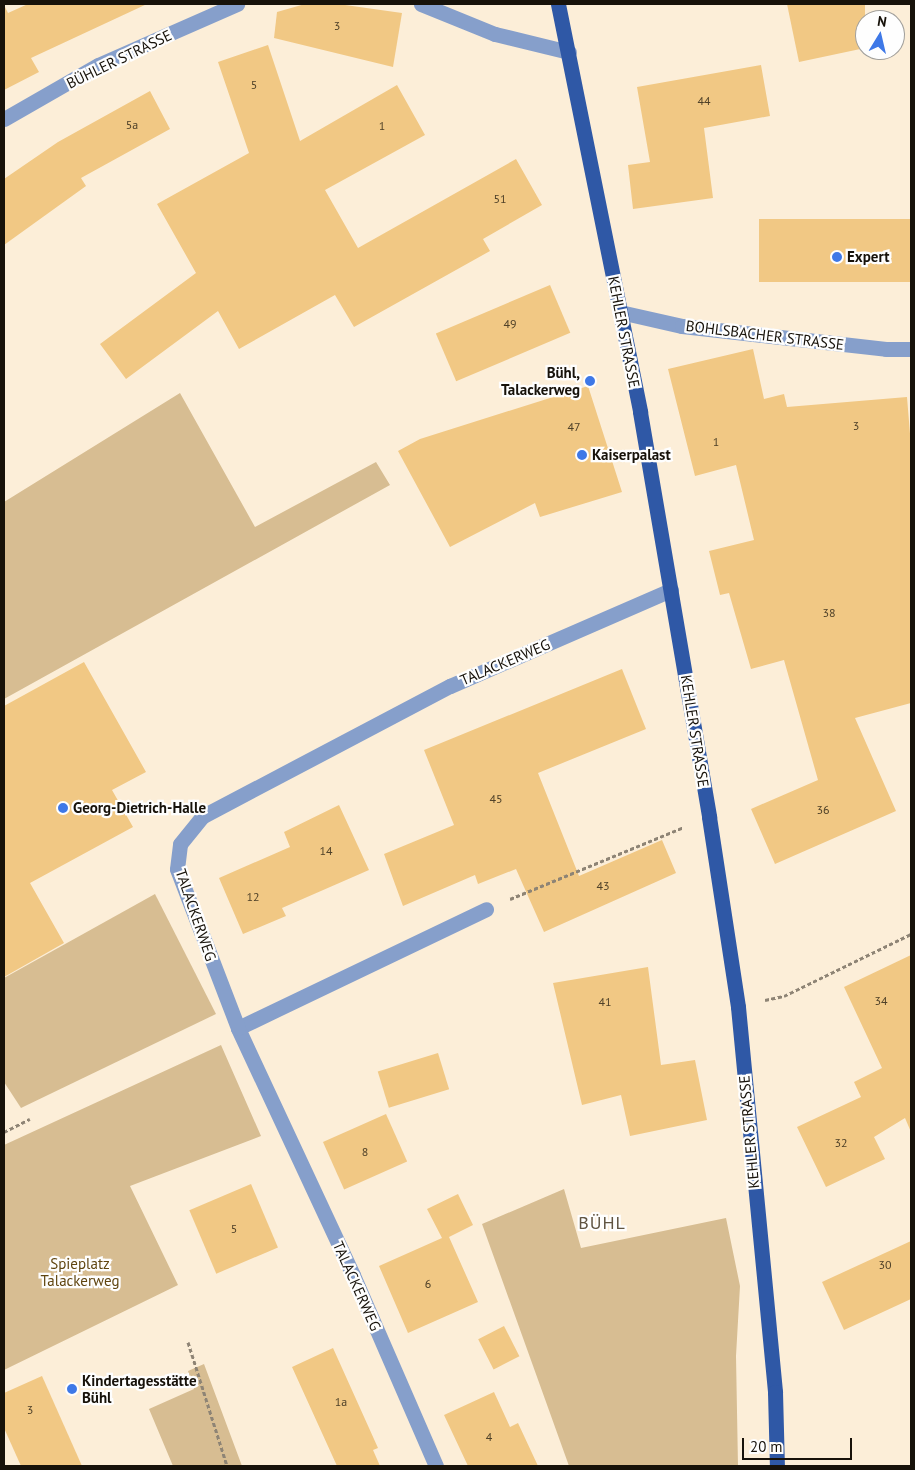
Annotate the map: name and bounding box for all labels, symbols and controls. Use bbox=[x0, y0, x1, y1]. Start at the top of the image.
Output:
north arrow bbox=[855, 10, 905, 60]
text: N bbox=[876, 12, 888, 31]
house number: 3 bbox=[334, 19, 340, 33]
street label: BÜHLER STRASSE bbox=[63, 26, 175, 92]
house number: 5 bbox=[251, 78, 257, 92]
house number: 44 bbox=[697, 94, 711, 108]
house number: 5a bbox=[126, 118, 138, 132]
house number: 1 bbox=[379, 119, 385, 133]
house number: 51 bbox=[493, 192, 507, 206]
place label: Expert bbox=[847, 248, 889, 266]
marker: Expert bbox=[831, 251, 843, 263]
street label: KEHLER STRASSE bbox=[604, 275, 644, 389]
street label: BOHLSBACHER STRASSE bbox=[685, 316, 845, 354]
house number: 49 bbox=[503, 317, 517, 331]
place label: Bühl, Talackerweg bbox=[501, 363, 580, 398]
marker: Bühl, Talackerweg bbox=[584, 375, 596, 387]
house number: 3 bbox=[853, 419, 859, 433]
house number: 47 bbox=[567, 420, 581, 434]
house number: 1 bbox=[713, 435, 719, 449]
place label: Kaiserpalast bbox=[592, 446, 671, 464]
marker: Kaiserpalast bbox=[576, 449, 588, 461]
house number: 38 bbox=[822, 606, 836, 620]
street label: TALACKERWEG bbox=[457, 635, 553, 689]
street label: KEHLER STRASSE bbox=[677, 674, 713, 788]
house number: 45 bbox=[489, 792, 503, 806]
place label: Georg-Dietrich-Halle bbox=[73, 799, 206, 817]
marker: Georg-Dietrich-Halle bbox=[57, 802, 69, 814]
house number: 36 bbox=[816, 803, 830, 817]
house number: 14 bbox=[319, 844, 333, 858]
street label: TALACKERWEG bbox=[172, 867, 220, 963]
house number: 43 bbox=[596, 879, 610, 893]
house number: 12 bbox=[246, 890, 260, 904]
house number: 34 bbox=[874, 994, 888, 1008]
house number: 41 bbox=[598, 995, 612, 1009]
street label: KEHLER STRASSE bbox=[735, 1075, 763, 1189]
house number: 32 bbox=[834, 1136, 848, 1150]
house number: 8 bbox=[362, 1145, 368, 1159]
district label: BÜHL bbox=[578, 1212, 626, 1234]
house number: 5 bbox=[231, 1222, 237, 1236]
street label: TALACKERWEG bbox=[329, 1238, 385, 1334]
park label: Spieplatz Talackerweg bbox=[41, 1254, 119, 1289]
house number: 30 bbox=[878, 1258, 892, 1272]
house number: 6 bbox=[425, 1277, 431, 1291]
place label: Kindertagesstätte Bühl bbox=[82, 1371, 197, 1406]
marker: Kindertagesstätte Bühl bbox=[66, 1383, 78, 1395]
house number: 1a bbox=[335, 1395, 347, 1409]
house number: 3 bbox=[27, 1403, 33, 1417]
scale bar bbox=[745, 1428, 855, 1460]
house number: 4 bbox=[486, 1430, 492, 1444]
text: 20 m bbox=[750, 1437, 783, 1456]

